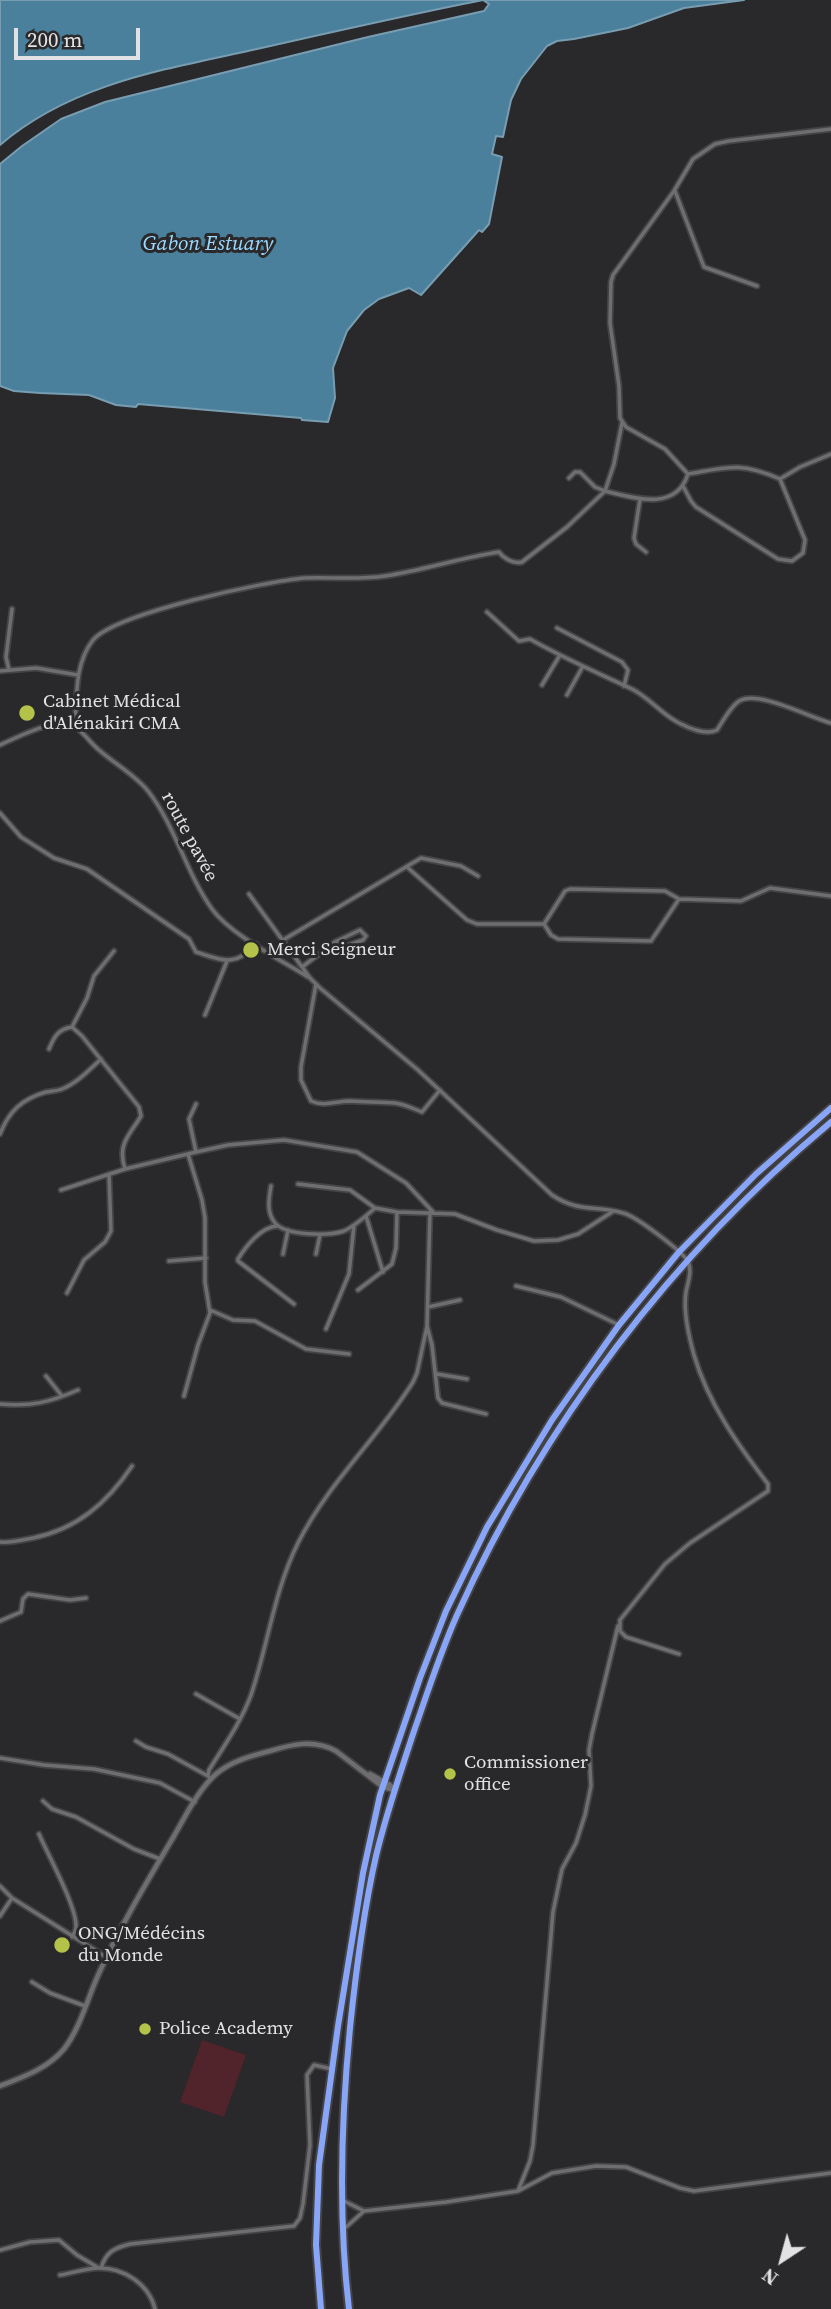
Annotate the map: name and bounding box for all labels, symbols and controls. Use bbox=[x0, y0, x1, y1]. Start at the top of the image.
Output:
scale bar bbox=[18, 14, 144, 58]
text: 200 m bbox=[27, 25, 82, 54]
water label: Gabon Estuary bbox=[143, 232, 273, 258]
place label: Cabinet Médical d'Alénakiri CMA bbox=[43, 691, 181, 735]
marker: Cabinet Médical d'Alénakiri CMA bbox=[17, 703, 37, 723]
street label: route pavée bbox=[156, 788, 222, 886]
place label: Merci Seigneur bbox=[267, 939, 396, 961]
marker: Merci Seigneur bbox=[241, 940, 261, 960]
place label: Commissioner office bbox=[464, 1752, 588, 1796]
marker: Commissioner office bbox=[442, 1766, 458, 1782]
place label: ONG/Médécins du Monde bbox=[78, 1923, 205, 1967]
marker: ONG/Médécins du Monde bbox=[52, 1935, 72, 1955]
place label: Police Academy bbox=[159, 2018, 293, 2040]
marker: Police Academy bbox=[137, 2021, 153, 2037]
north arrow bbox=[747, 2225, 817, 2295]
text: N bbox=[756, 2262, 783, 2292]

